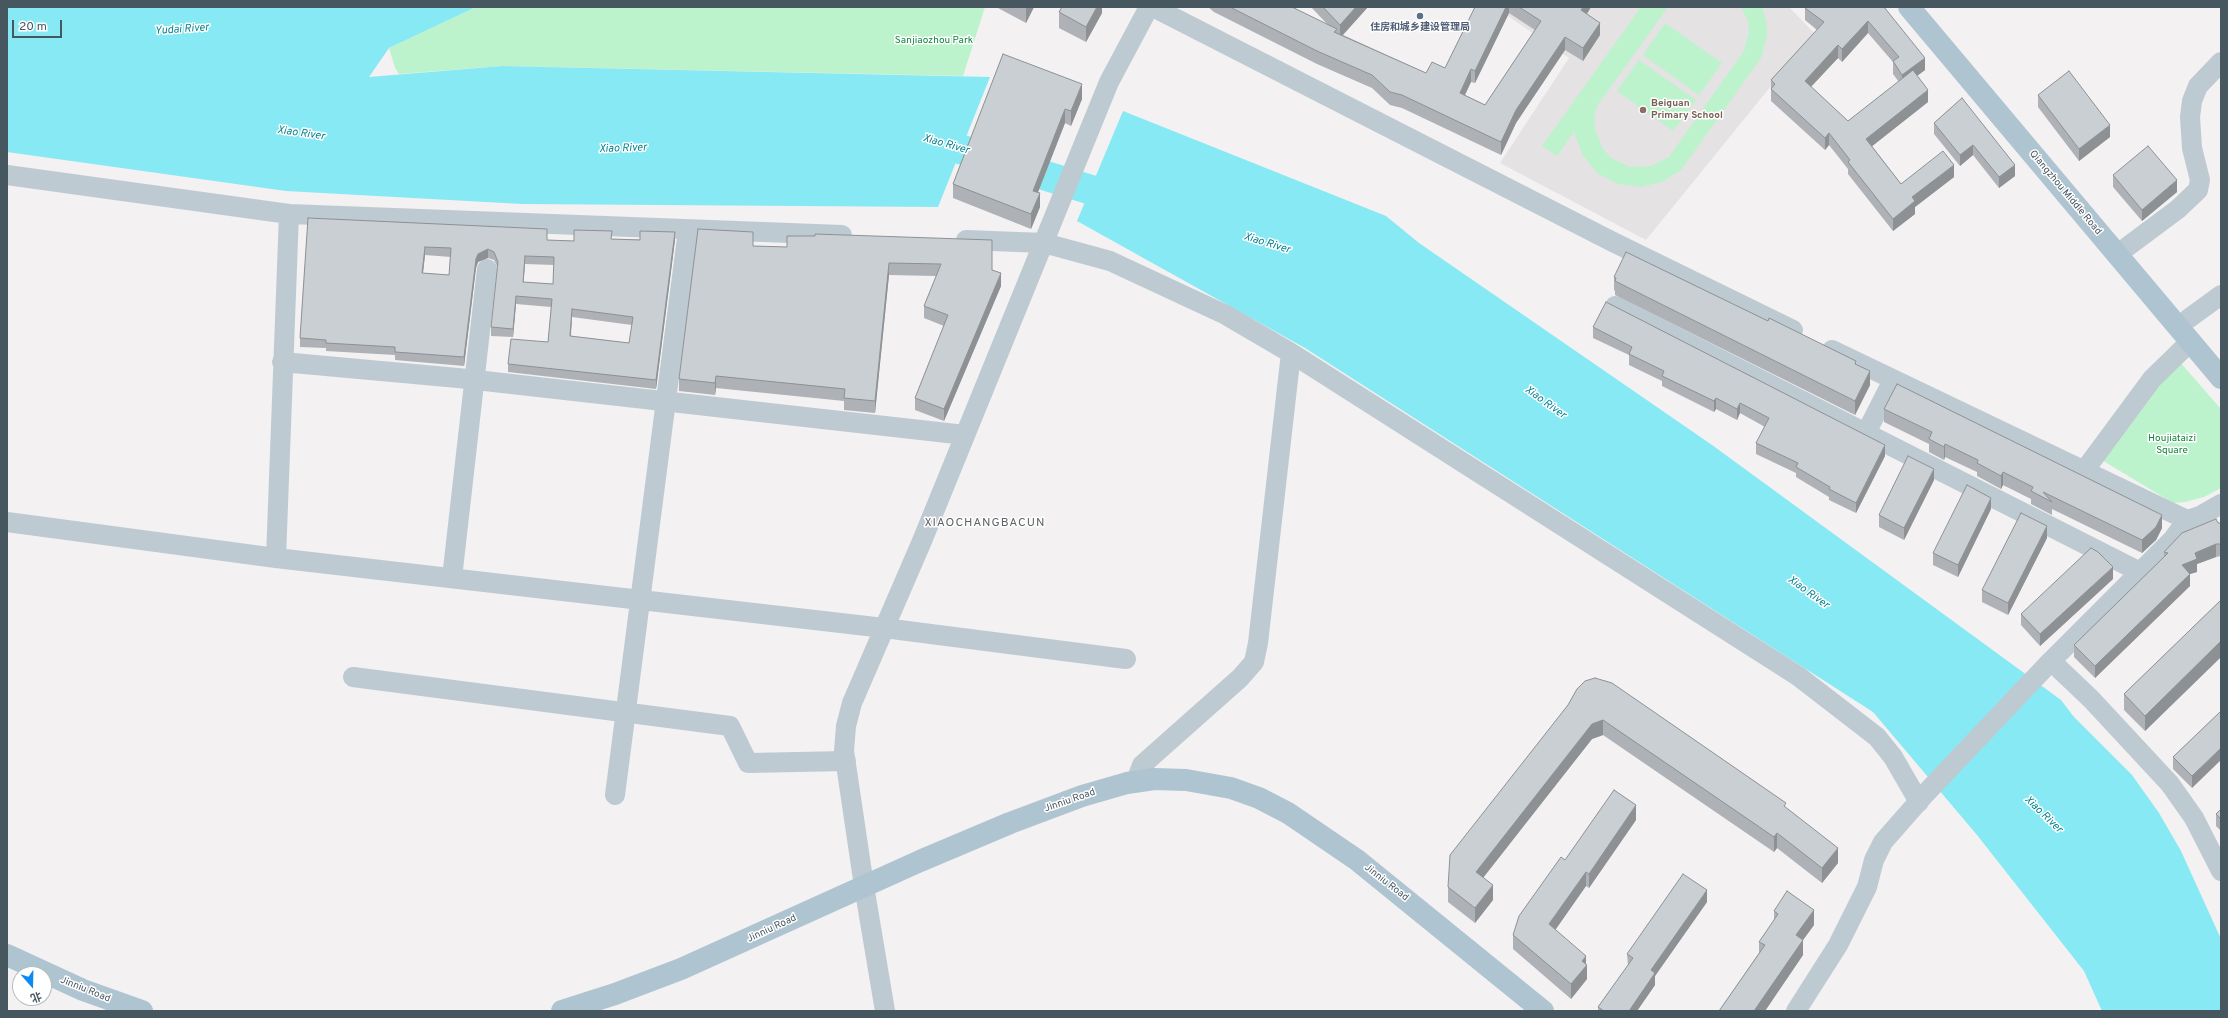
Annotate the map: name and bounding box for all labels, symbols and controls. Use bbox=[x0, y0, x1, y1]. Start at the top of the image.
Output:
marker: 住房和城乡建设管理局 bbox=[1415, 11, 1425, 21]
scale bar bbox=[14, 12, 64, 38]
text: 20 m bbox=[19, 19, 47, 35]
water label: Yudai River bbox=[154, 22, 210, 38]
place label: 住房和城乡建设管理局 bbox=[1370, 22, 1470, 34]
park label: Sanjiaozhou Park bbox=[895, 35, 973, 47]
place label: Beiguan Primary School bbox=[1651, 98, 1723, 122]
marker: Beiguan Primary School bbox=[1638, 105, 1648, 115]
water label: Xiao River bbox=[276, 124, 326, 144]
water label: Xiao River bbox=[921, 132, 971, 158]
water label: Xiao River bbox=[599, 142, 647, 156]
street label: Qiangzhou Middle Road bbox=[2026, 148, 2104, 238]
water label: Xiao River bbox=[1242, 231, 1292, 257]
water label: Xiao River bbox=[1522, 384, 1568, 422]
park label: Houjiataizi Square bbox=[2148, 433, 2196, 456]
district label: XIAOCHANGBACUN bbox=[924, 517, 1046, 531]
water label: Xiao River bbox=[1785, 574, 1831, 612]
street label: Jinniu Road bbox=[1043, 787, 1097, 815]
water label: Xiao River bbox=[2021, 794, 2065, 836]
street label: Jinniu Road bbox=[1361, 862, 1411, 904]
street label: Jinniu Road bbox=[745, 912, 799, 946]
north arrow bbox=[12, 966, 52, 1006]
street label: Jinniu Road bbox=[58, 974, 112, 1006]
text: 北 bbox=[28, 988, 43, 1005]

